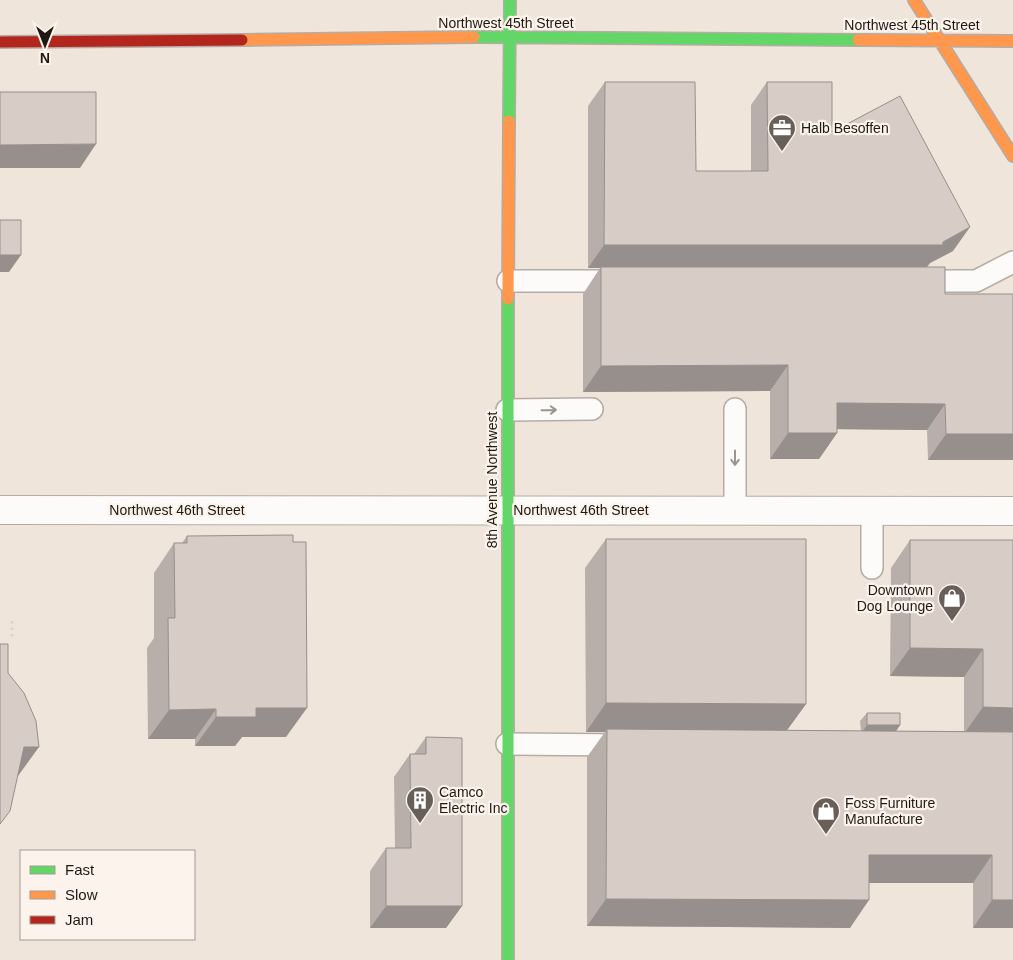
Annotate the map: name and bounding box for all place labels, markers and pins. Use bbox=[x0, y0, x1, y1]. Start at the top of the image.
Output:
office icon: Halb Besoffen bbox=[767, 113, 797, 152]
place label: Halb Besoffen bbox=[801, 120, 889, 136]
place label: Downtown Dog Lounge bbox=[857, 582, 933, 614]
shop icon: Downtown Dog Lounge bbox=[937, 583, 967, 622]
place label: Camco Electric Inc bbox=[439, 784, 507, 816]
building icon: Camco Electric Inc bbox=[405, 785, 435, 824]
place label: Foss Furniture Manufacture bbox=[845, 795, 935, 827]
shop icon: Foss Furniture Manufacture bbox=[811, 796, 841, 835]

